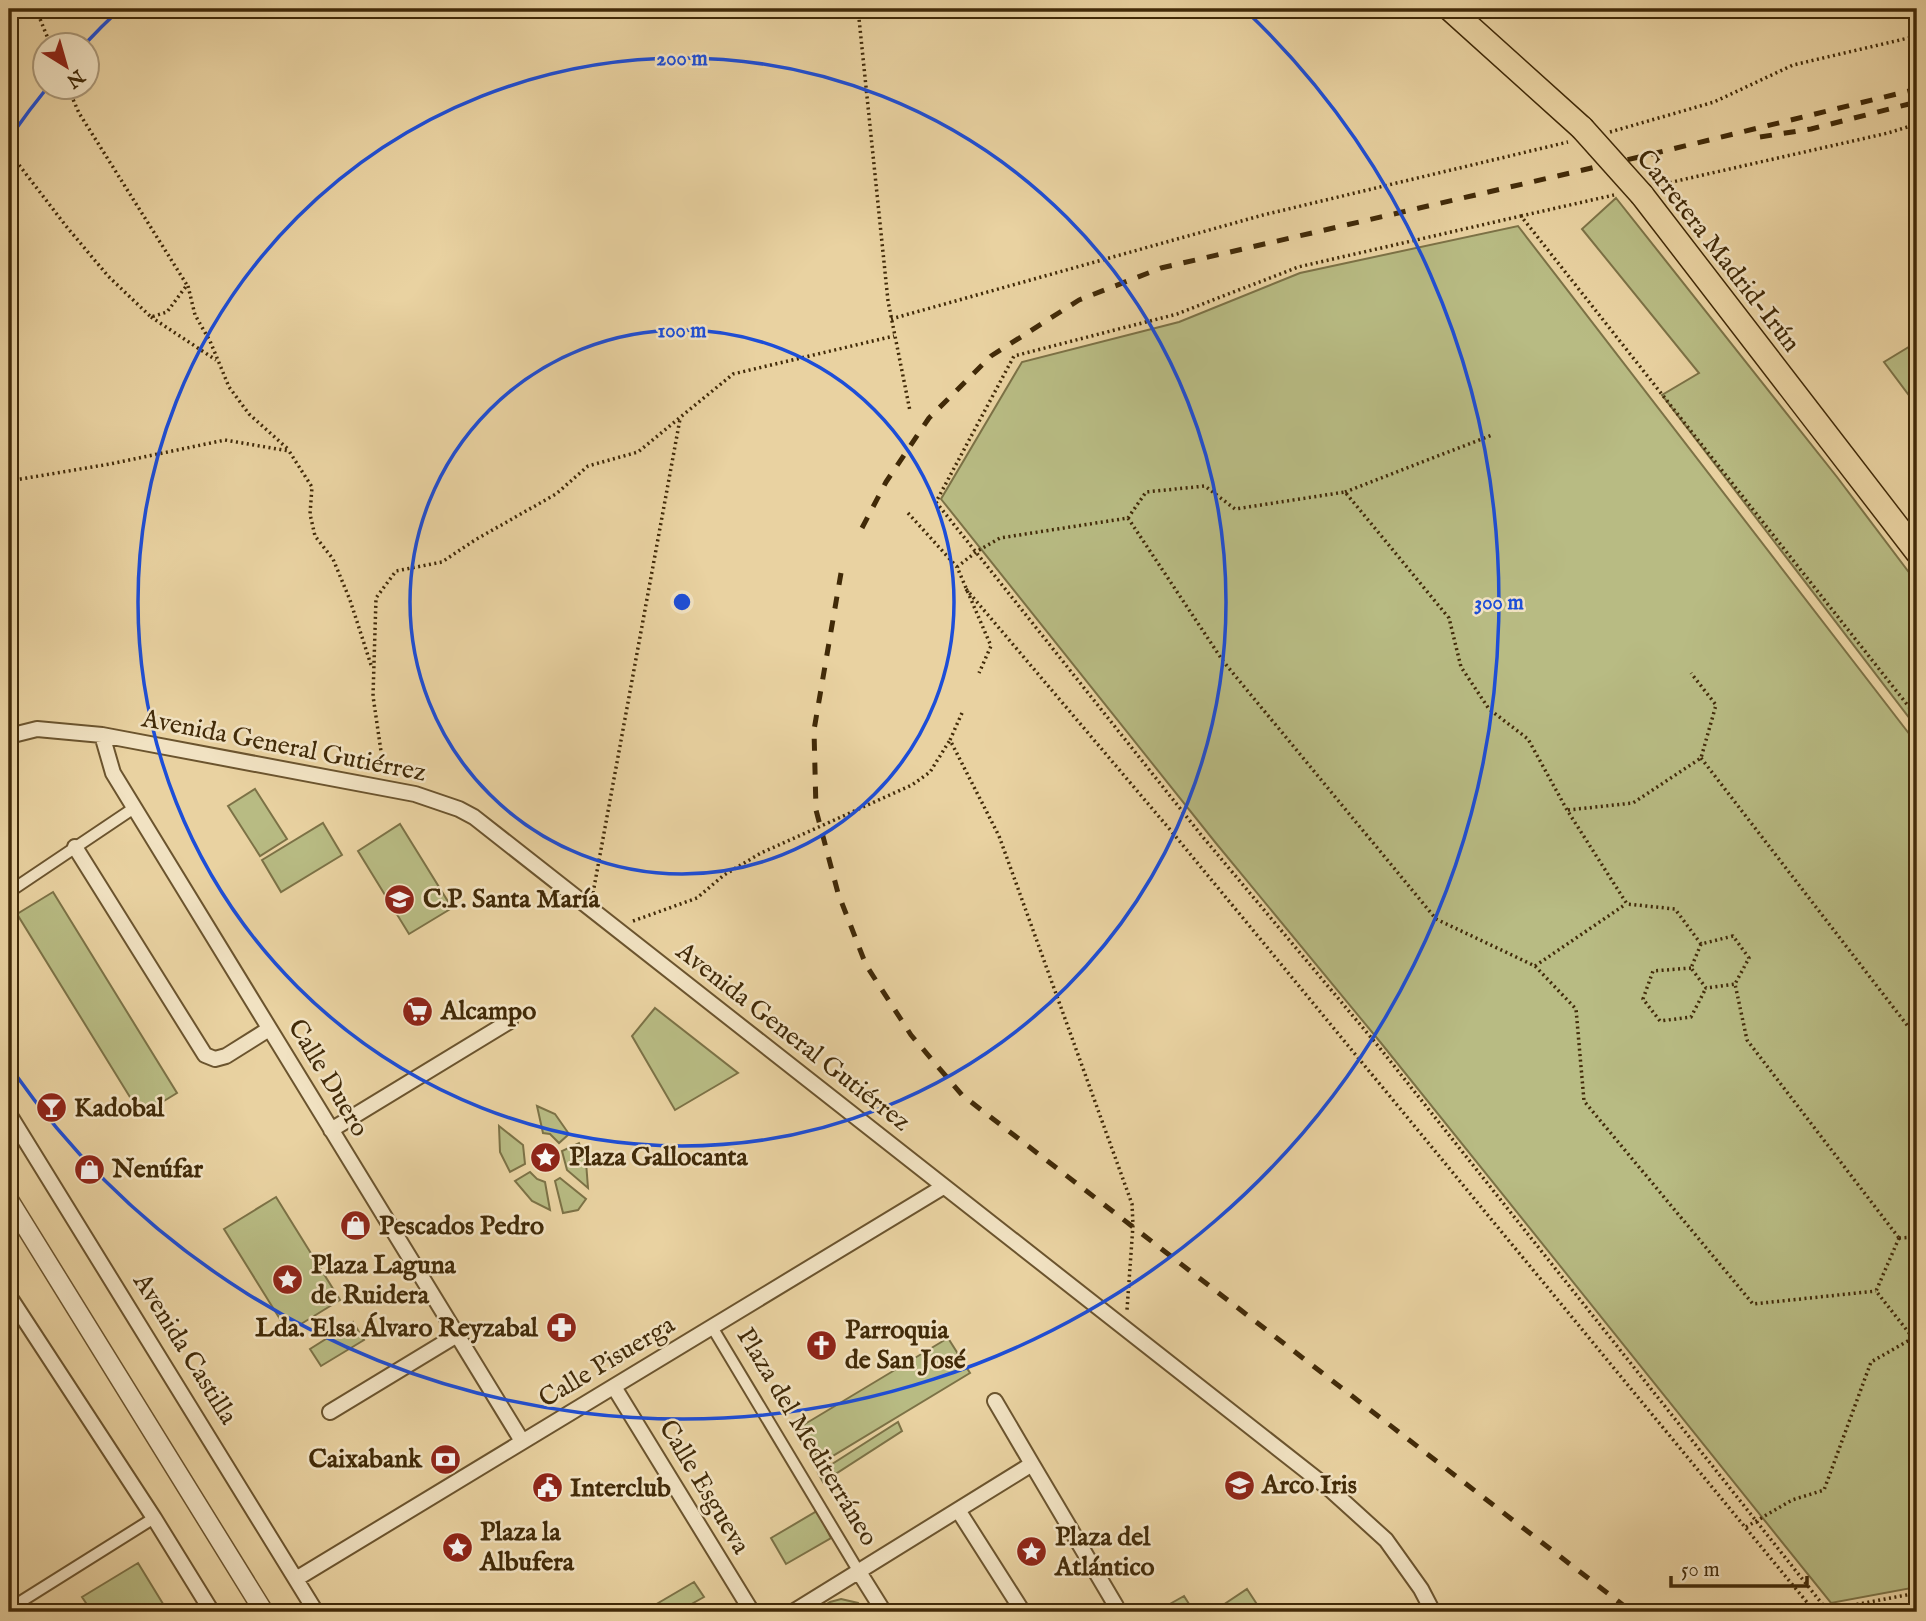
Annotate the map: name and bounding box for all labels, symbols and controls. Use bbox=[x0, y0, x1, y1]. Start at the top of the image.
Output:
north arrow bbox=[32, 32, 102, 102]
text: 200 m bbox=[656, 46, 708, 73]
text: N bbox=[61, 63, 90, 93]
street label: Carretera Madrid-Irún bbox=[1629, 143, 1807, 359]
text: 100 m bbox=[657, 318, 707, 345]
centre of rings bbox=[670, 590, 694, 614]
text: 300 m bbox=[1474, 590, 1524, 617]
street label: Avenida General Gutiérrez bbox=[138, 702, 429, 790]
school or university icon: C.P. Santa María bbox=[383, 882, 417, 916]
place label: C.P. Santa María bbox=[423, 883, 600, 916]
street label: Avenida General Gutiérrez bbox=[668, 935, 917, 1139]
supermarket icon: Alcampo bbox=[401, 994, 435, 1028]
place label: Alcampo bbox=[440, 995, 536, 1028]
street label: Calle Duero bbox=[280, 1013, 376, 1143]
bar icon: Kadobal bbox=[34, 1091, 68, 1125]
place label: Kadobal bbox=[74, 1092, 165, 1125]
place icon: Plaza Gallocanta bbox=[529, 1140, 563, 1174]
place label: Plaza Gallocanta bbox=[569, 1141, 748, 1174]
shop icon: Nenúfar bbox=[72, 1152, 106, 1186]
place label: Nenúfar bbox=[111, 1153, 204, 1186]
shop icon: Pescados Pedro bbox=[339, 1209, 373, 1243]
place label: Pescados Pedro bbox=[379, 1210, 544, 1243]
place label: Plaza Laguna de Ruidera bbox=[311, 1249, 456, 1312]
place icon: Plaza Laguna de Ruidera bbox=[271, 1263, 305, 1297]
street label: Avenida Castilla bbox=[125, 1266, 245, 1431]
street label: Calle Pisuerga bbox=[533, 1308, 682, 1416]
pharmacy icon: Lda. Elsa Álvaro Reyzabal bbox=[544, 1311, 578, 1345]
place label: Lda. Elsa Álvaro Reyzabal bbox=[255, 1312, 539, 1345]
place label: Parroquia de San José bbox=[845, 1314, 966, 1377]
street label: Plaza del Mediterráneo bbox=[729, 1322, 885, 1552]
church icon: Parroquia de San José bbox=[805, 1328, 839, 1362]
street label: Calle Esgueva bbox=[651, 1414, 757, 1561]
bank icon: Caixabank bbox=[428, 1442, 462, 1476]
place label: Caixabank bbox=[308, 1443, 423, 1476]
school or university icon: Arco Iris bbox=[1222, 1468, 1256, 1502]
place label: Arco Iris bbox=[1261, 1469, 1357, 1502]
public building icon: Interclub bbox=[530, 1471, 564, 1505]
place label: Interclub bbox=[570, 1472, 671, 1505]
place label: Plaza la Albufera bbox=[479, 1516, 575, 1579]
place label: Plaza del Atlántico bbox=[1054, 1521, 1155, 1584]
place icon: Plaza la Albufera bbox=[440, 1530, 474, 1564]
place icon: Plaza del Atlántico bbox=[1015, 1535, 1049, 1569]
scale bar bbox=[1671, 1544, 1807, 1588]
text: 50 m bbox=[1681, 1557, 1720, 1584]

